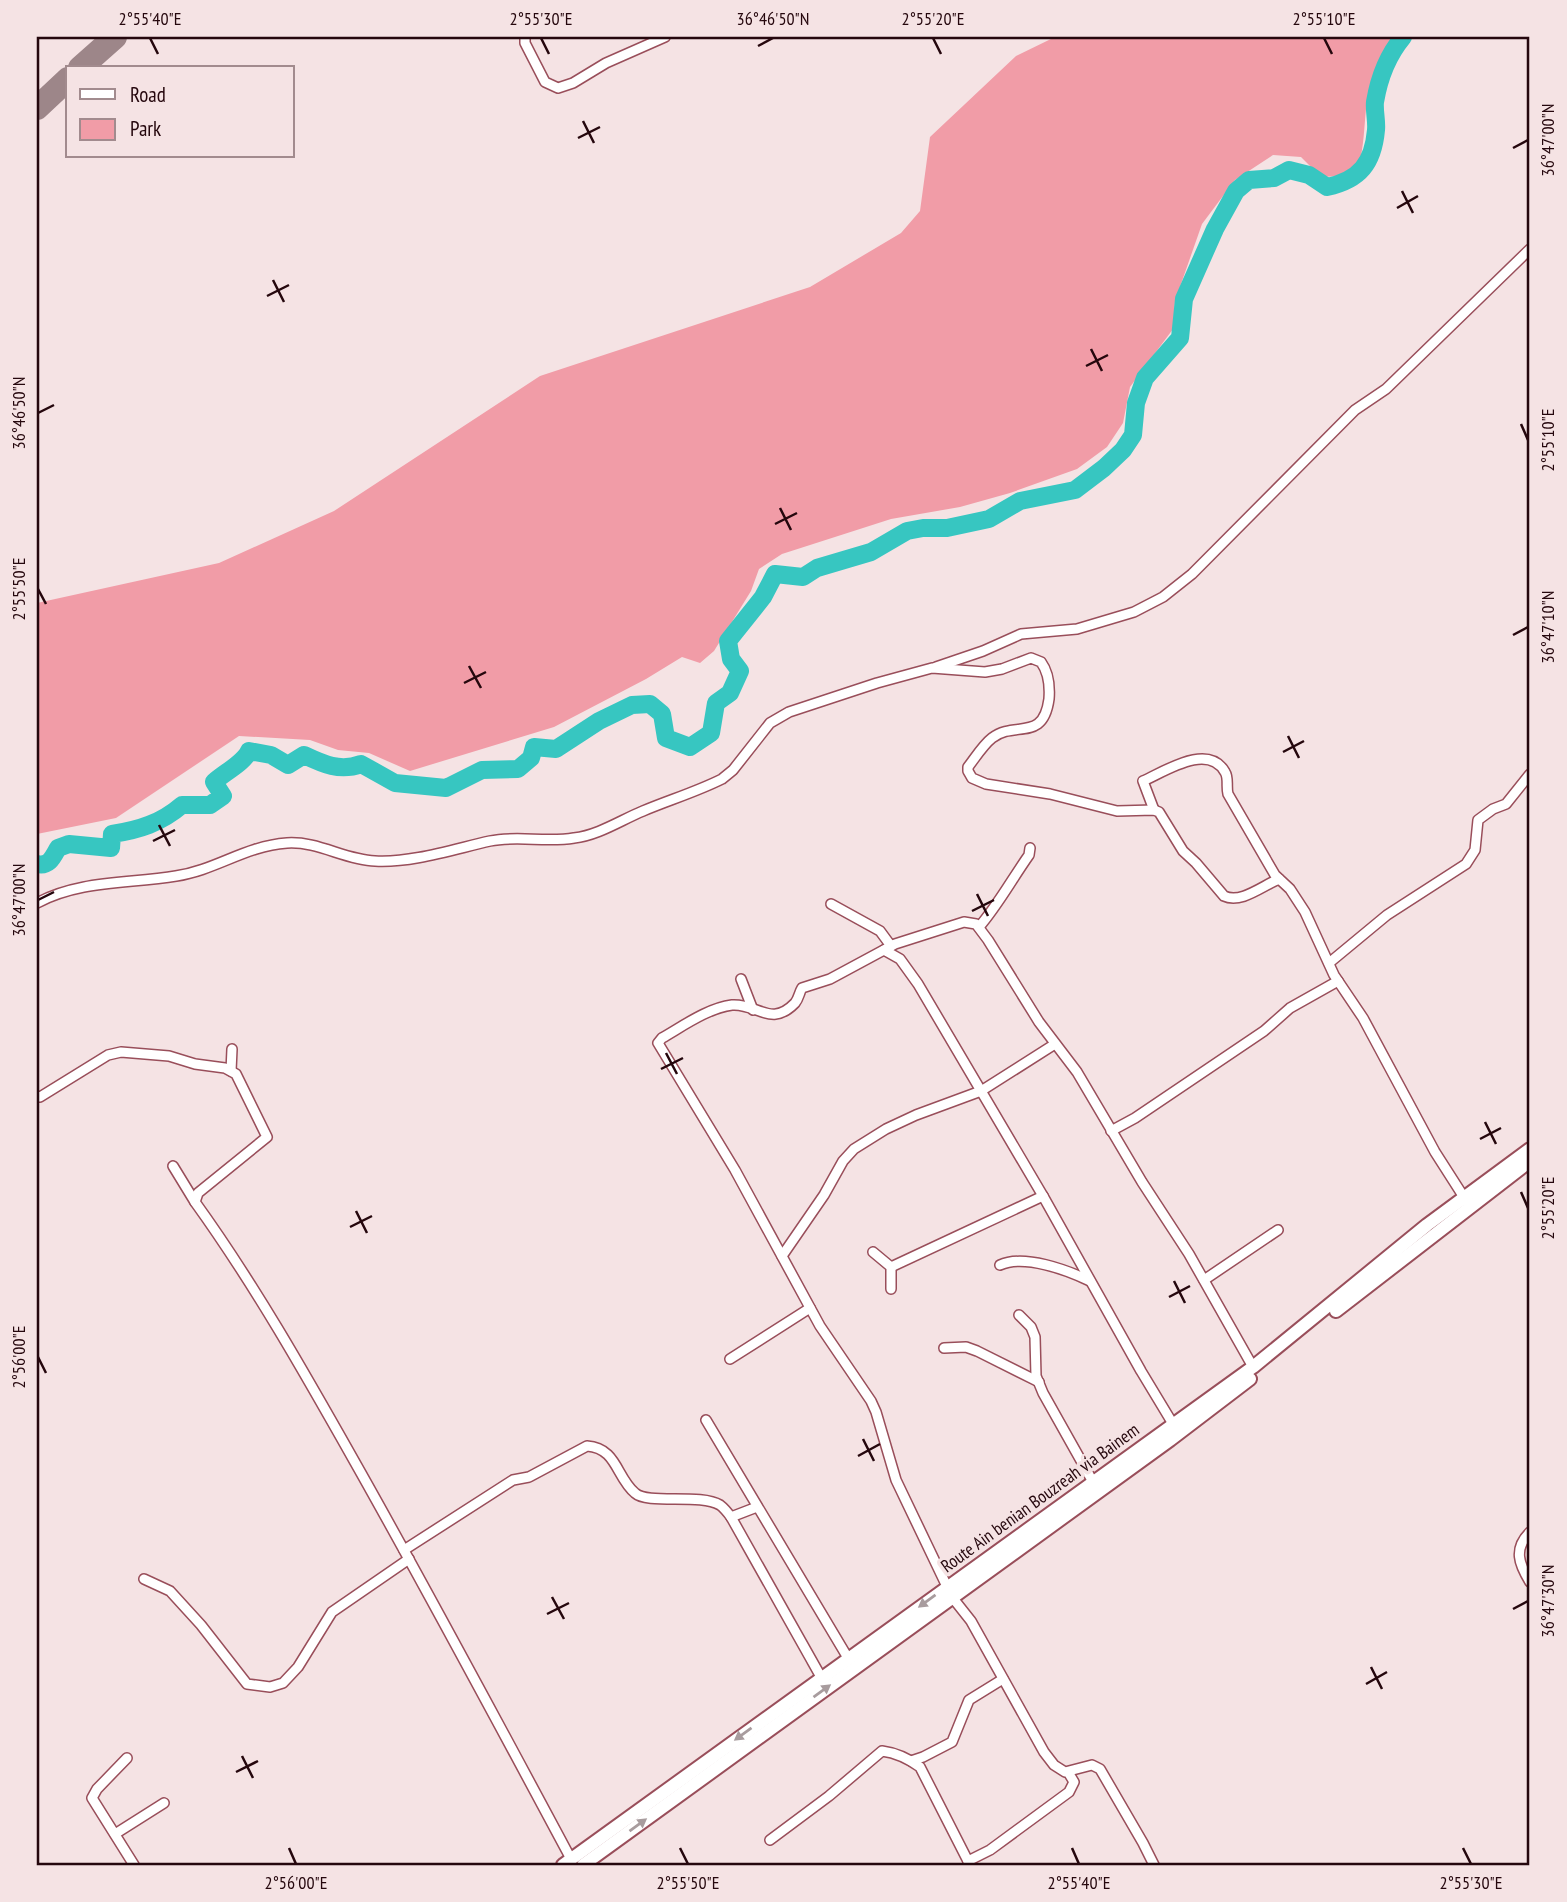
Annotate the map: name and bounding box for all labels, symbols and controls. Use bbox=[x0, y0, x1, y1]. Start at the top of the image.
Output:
text: 2°55'40"E bbox=[119, 7, 181, 30]
text: 2°55'30"E bbox=[510, 7, 572, 30]
text: 36°46'50"N bbox=[737, 7, 809, 30]
text: 2°55'20"E bbox=[902, 7, 964, 30]
text: 2°55'10"E bbox=[1293, 7, 1355, 30]
legend bbox=[66, 66, 294, 158]
text: Road bbox=[130, 81, 166, 108]
text: 36°47'00"N bbox=[1536, 104, 1559, 176]
text: Park bbox=[130, 115, 161, 142]
text: 36°46'50"N bbox=[7, 377, 30, 449]
text: 2°55'10"E bbox=[1536, 409, 1559, 471]
text: 2°55'50"E bbox=[7, 558, 30, 620]
text: 36°47'10"N bbox=[1536, 591, 1559, 663]
text: 36°47'00"N bbox=[7, 864, 30, 936]
text: 2°55'20"E bbox=[1536, 1177, 1559, 1239]
text: 2°56'00"E bbox=[7, 1326, 30, 1388]
street label: Route Ain benian Bouzreah via Bainem bbox=[936, 1418, 1143, 1577]
text: 36°47'30"N bbox=[1536, 1565, 1559, 1637]
one-way arrow bbox=[918, 1593, 936, 1607]
one-way arrow bbox=[813, 1685, 831, 1699]
one-way arrow bbox=[734, 1727, 752, 1741]
one-way arrow bbox=[629, 1818, 647, 1832]
text: 2°56'00"E bbox=[265, 1871, 327, 1894]
text: 2°55'50"E bbox=[657, 1871, 719, 1894]
text: 2°55'40"E bbox=[1048, 1871, 1110, 1894]
text: 2°55'30"E bbox=[1440, 1871, 1502, 1894]

